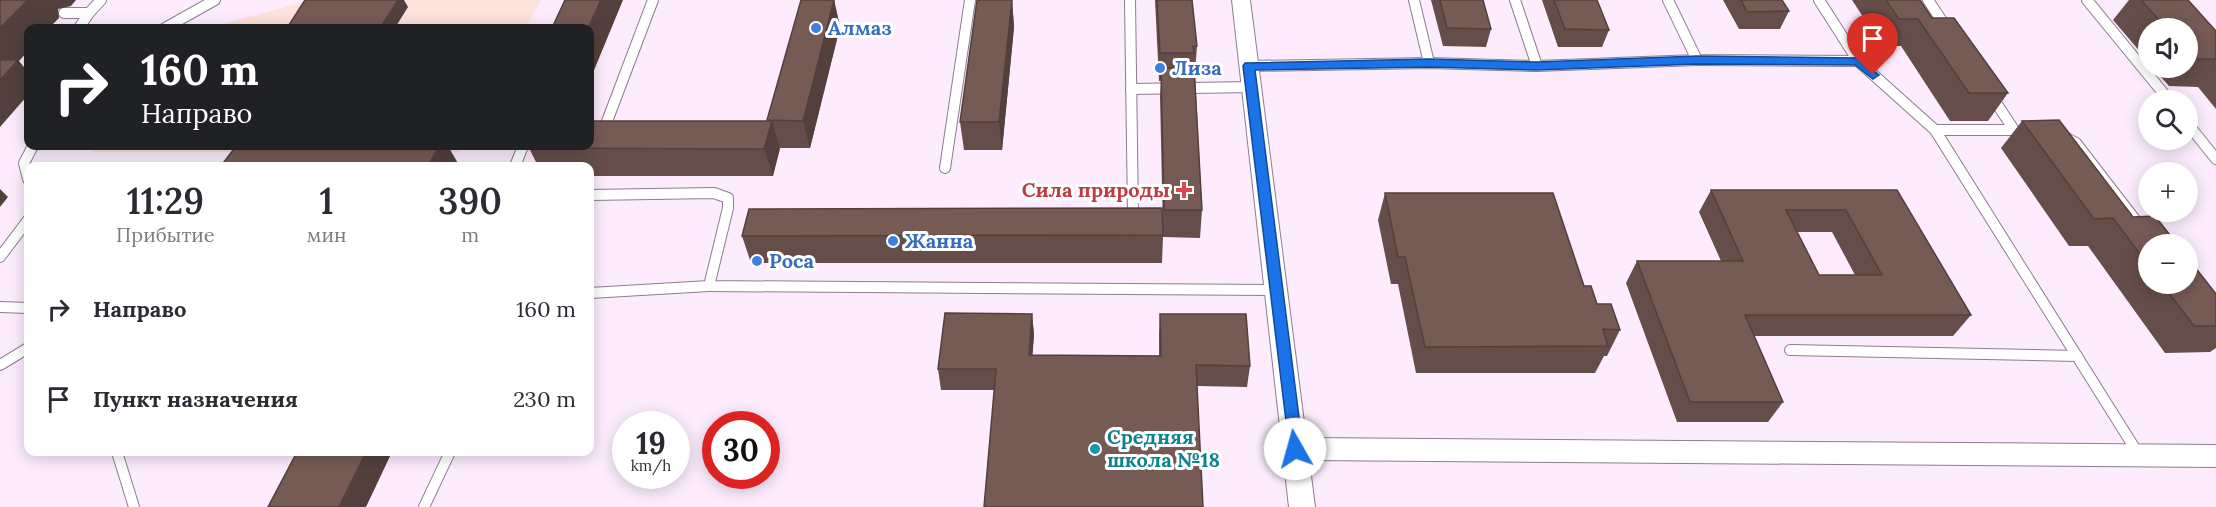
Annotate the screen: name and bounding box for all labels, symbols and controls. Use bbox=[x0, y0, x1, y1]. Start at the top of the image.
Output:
pin bbox=[1847, 13, 1898, 75]
place label: Алмаз bbox=[828, 15, 892, 40]
map controls bbox=[2138, 18, 2198, 294]
button: sound bbox=[2138, 18, 2198, 78]
marker: Алмаз bbox=[809, 21, 823, 35]
icon: arrive bbox=[1856, 22, 1889, 55]
text: 160 m bbox=[141, 43, 259, 97]
icon: right bbox=[42, 48, 120, 126]
place label: Лиза bbox=[1172, 55, 1222, 80]
marker: Лиза bbox=[1153, 61, 1167, 75]
button: search bbox=[2138, 90, 2198, 150]
text: Направо bbox=[141, 96, 252, 130]
button: + bbox=[2138, 162, 2198, 222]
place label: Сила природы bbox=[1022, 177, 1170, 202]
text: 11:29 bbox=[127, 178, 204, 224]
text: 1 bbox=[319, 178, 334, 224]
text: 390 bbox=[438, 178, 502, 224]
marker: Сила природы bbox=[1175, 181, 1193, 199]
text: Прибытие bbox=[116, 222, 215, 247]
text: мин bbox=[307, 222, 346, 247]
text: m bbox=[461, 222, 479, 247]
place label: Жанна bbox=[905, 228, 974, 253]
marker: Жанна bbox=[886, 234, 900, 248]
button: − bbox=[2138, 234, 2198, 294]
place label: Роса bbox=[769, 248, 814, 273]
marker: Роса bbox=[750, 254, 764, 268]
icon: right bbox=[42, 293, 75, 326]
text: Направо bbox=[93, 295, 187, 323]
text: 160 m bbox=[516, 295, 576, 323]
icon: arrive bbox=[42, 383, 75, 416]
text: Пункт назначения bbox=[93, 385, 298, 413]
text: 230 m bbox=[513, 385, 576, 413]
speed limit sign: 30 bbox=[702, 411, 780, 489]
position arrow bbox=[1263, 417, 1327, 481]
text: 19 bbox=[636, 424, 666, 462]
place label: Средняя школа №18 bbox=[1107, 424, 1220, 472]
marker: Средняя школа №18 bbox=[1088, 442, 1102, 456]
text: km/h bbox=[631, 456, 671, 475]

